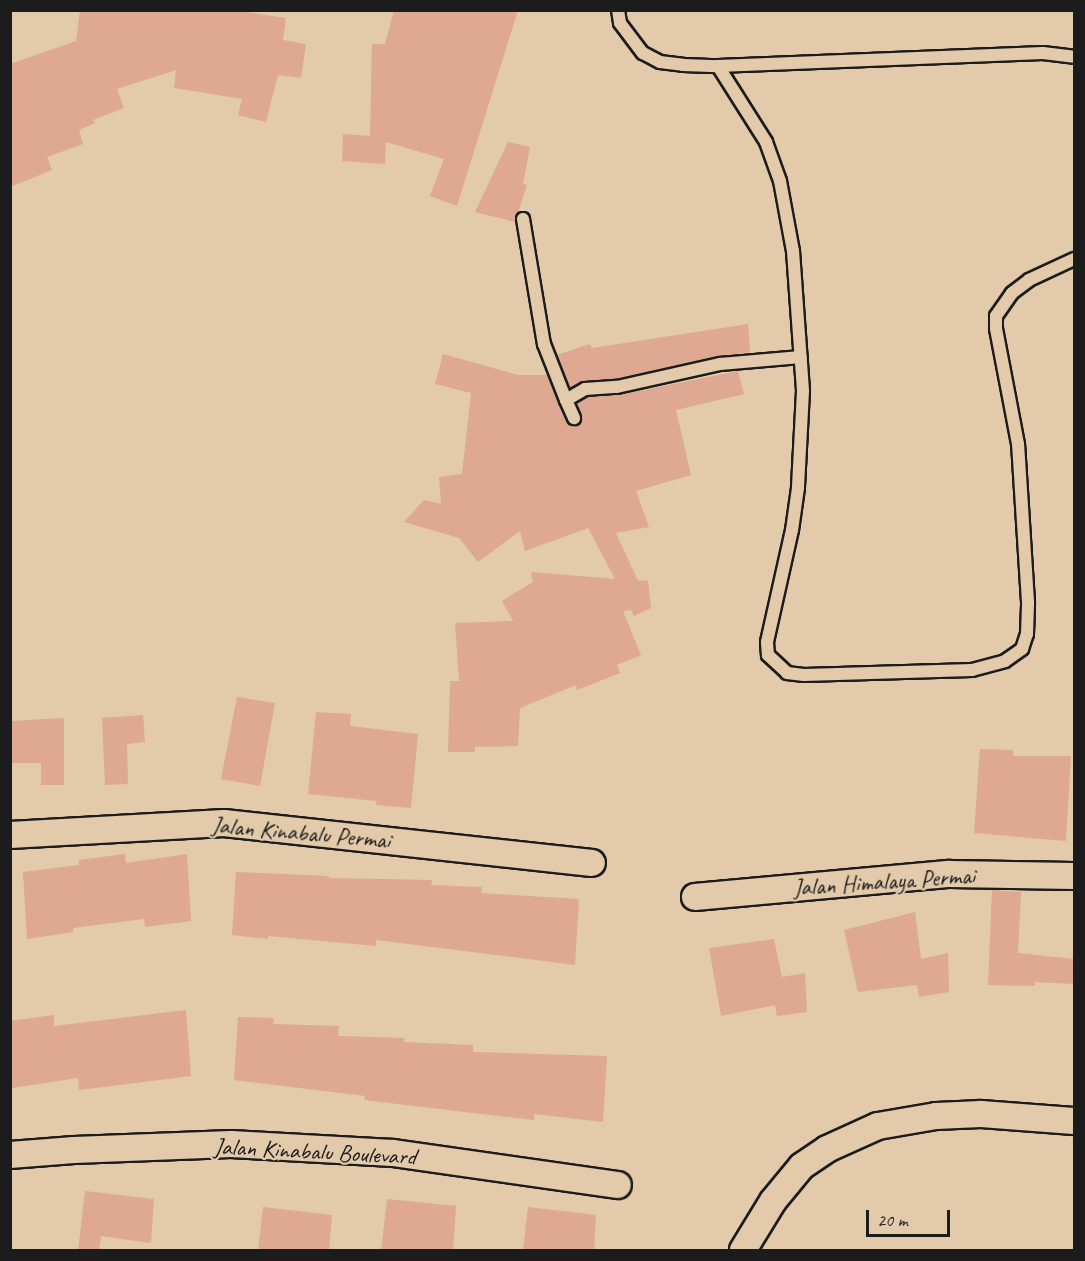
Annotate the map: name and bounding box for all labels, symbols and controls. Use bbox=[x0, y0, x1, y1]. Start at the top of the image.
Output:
street label: Jalan Kinabalu Permai bbox=[210, 811, 392, 855]
street label: Jalan Himalaya Permai bbox=[791, 861, 977, 903]
street label: Jalan Kinabalu Boulevard bbox=[213, 1132, 417, 1172]
scale bar bbox=[869, 1198, 953, 1236]
text: 20 m bbox=[877, 1209, 908, 1231]

